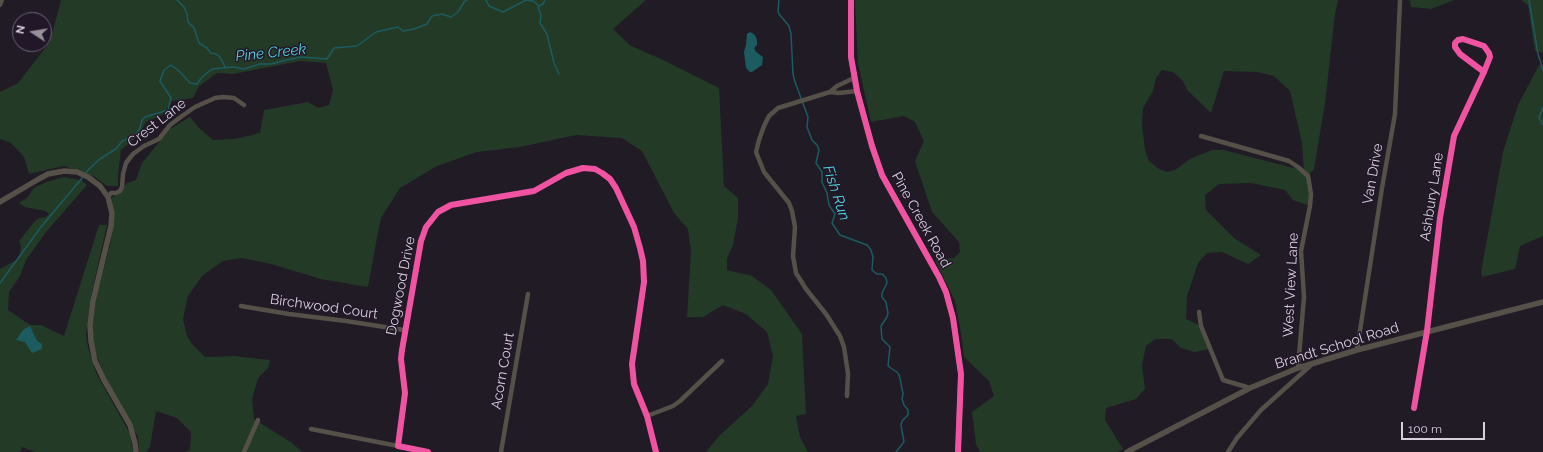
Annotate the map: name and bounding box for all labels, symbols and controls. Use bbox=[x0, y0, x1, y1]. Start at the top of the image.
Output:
north arrow bbox=[12, 12, 52, 52]
text: N bbox=[14, 24, 28, 35]
water label: Pine Creek bbox=[235, 40, 307, 66]
street label: Crest Lane bbox=[124, 95, 190, 151]
street label: Van Drive bbox=[1359, 142, 1387, 206]
street label: Ashbury Lane bbox=[1417, 151, 1447, 243]
water label: Fish Run bbox=[819, 163, 853, 223]
street label: Pine Creek Road bbox=[888, 169, 954, 271]
street label: West View Lane bbox=[1280, 232, 1302, 338]
street label: Dogwood Drive bbox=[383, 235, 419, 337]
street label: Birchwood Court bbox=[269, 291, 379, 323]
street label: Brandt School Road bbox=[1273, 319, 1401, 373]
street label: Acorn Court bbox=[488, 331, 518, 411]
scale bar bbox=[1403, 414, 1487, 440]
text: 100 m bbox=[1408, 422, 1442, 436]

